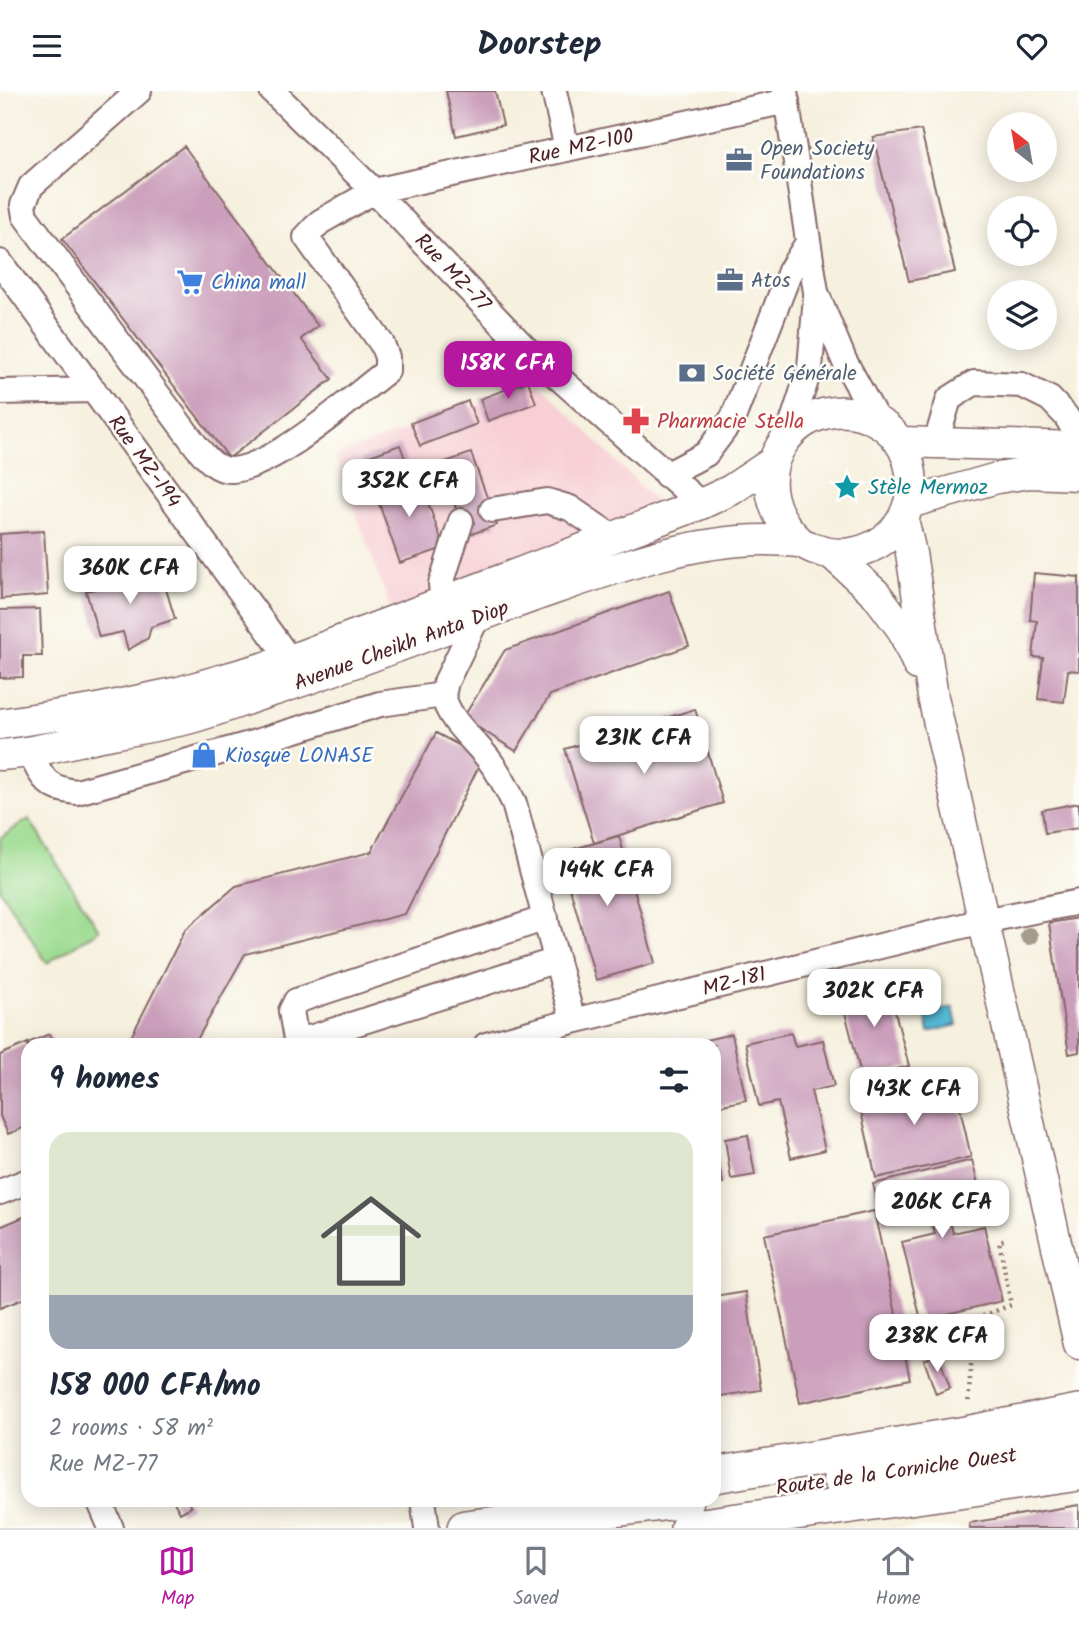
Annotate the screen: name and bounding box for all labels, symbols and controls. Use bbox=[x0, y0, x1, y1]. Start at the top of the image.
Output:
text: Doorstep bbox=[477, 20, 602, 71]
icon: menu bbox=[28, 27, 66, 65]
icon: heart bbox=[1013, 27, 1051, 65]
north arrow bbox=[987, 112, 1057, 182]
map controls bbox=[987, 112, 1057, 350]
street label: Rue MZ-100 bbox=[526, 120, 637, 175]
place label: Open Society Foundations bbox=[760, 133, 875, 190]
office icon: Open Society Foundations bbox=[724, 145, 754, 175]
button: locate bbox=[987, 196, 1057, 266]
street label: Rue MZ-77 bbox=[406, 226, 499, 321]
office icon: Atos bbox=[715, 265, 745, 295]
place label: Atos bbox=[751, 265, 790, 298]
supermarket icon: China mall bbox=[175, 267, 205, 297]
place label: China mall bbox=[211, 267, 306, 300]
button: layers bbox=[987, 280, 1057, 350]
pin: 158K CFA bbox=[436, 341, 580, 401]
text: 158K CFA bbox=[460, 346, 556, 382]
bank icon: Société Générale bbox=[677, 358, 707, 388]
place label: Société Générale bbox=[713, 358, 857, 391]
pharmacy icon: Pharmacie Stella bbox=[621, 406, 651, 436]
place label: Pharmacie Stella bbox=[657, 406, 804, 439]
street label: Rue MZ-194 bbox=[99, 409, 189, 515]
pin: 352K CFA bbox=[337, 459, 481, 519]
text: 352K CFA bbox=[358, 464, 460, 500]
place icon: Stèle Mermoz bbox=[832, 472, 862, 502]
place label: Stèle Mermoz bbox=[868, 472, 988, 505]
pin: 360K CFA bbox=[58, 547, 202, 606]
text: 360K CFA bbox=[80, 551, 180, 587]
street label: Avenue Cheikh Anta Diop bbox=[289, 592, 514, 701]
pin: 231K CFA bbox=[572, 717, 716, 776]
text: 231K CFA bbox=[596, 721, 692, 757]
shop icon: Kiosque LONASE bbox=[189, 740, 219, 770]
place label: Kiosque LONASE bbox=[225, 740, 374, 773]
pin: 144K CFA bbox=[535, 849, 679, 908]
text: 144K CFA bbox=[559, 853, 655, 889]
street label: MZ-181 bbox=[699, 959, 770, 1006]
pin: 302K CFA bbox=[802, 969, 946, 1029]
text: 302K CFA bbox=[823, 974, 925, 1010]
text: 9 homes bbox=[49, 1056, 160, 1104]
icon: filters bbox=[655, 1061, 693, 1099]
pin: 143K CFA bbox=[842, 1067, 986, 1127]
text: 143K CFA bbox=[866, 1072, 962, 1108]
icon: home bbox=[308, 1178, 434, 1304]
pin: 206K CFA bbox=[870, 1181, 1014, 1240]
text: 206K CFA bbox=[891, 1185, 993, 1221]
pin: 238K CFA bbox=[865, 1315, 1009, 1374]
text: 238K CFA bbox=[885, 1319, 989, 1355]
text: 158 000 CFA/mo bbox=[49, 1363, 261, 1411]
text: 2 rooms · 58 m² bbox=[49, 1411, 213, 1447]
street label: Route de la Corniche Ouest bbox=[774, 1439, 1020, 1506]
text: Rue MZ-77 bbox=[49, 1447, 157, 1483]
tab: Map bbox=[158, 1542, 196, 1614]
tab: Saved bbox=[513, 1542, 559, 1614]
tab: Home bbox=[875, 1542, 921, 1614]

